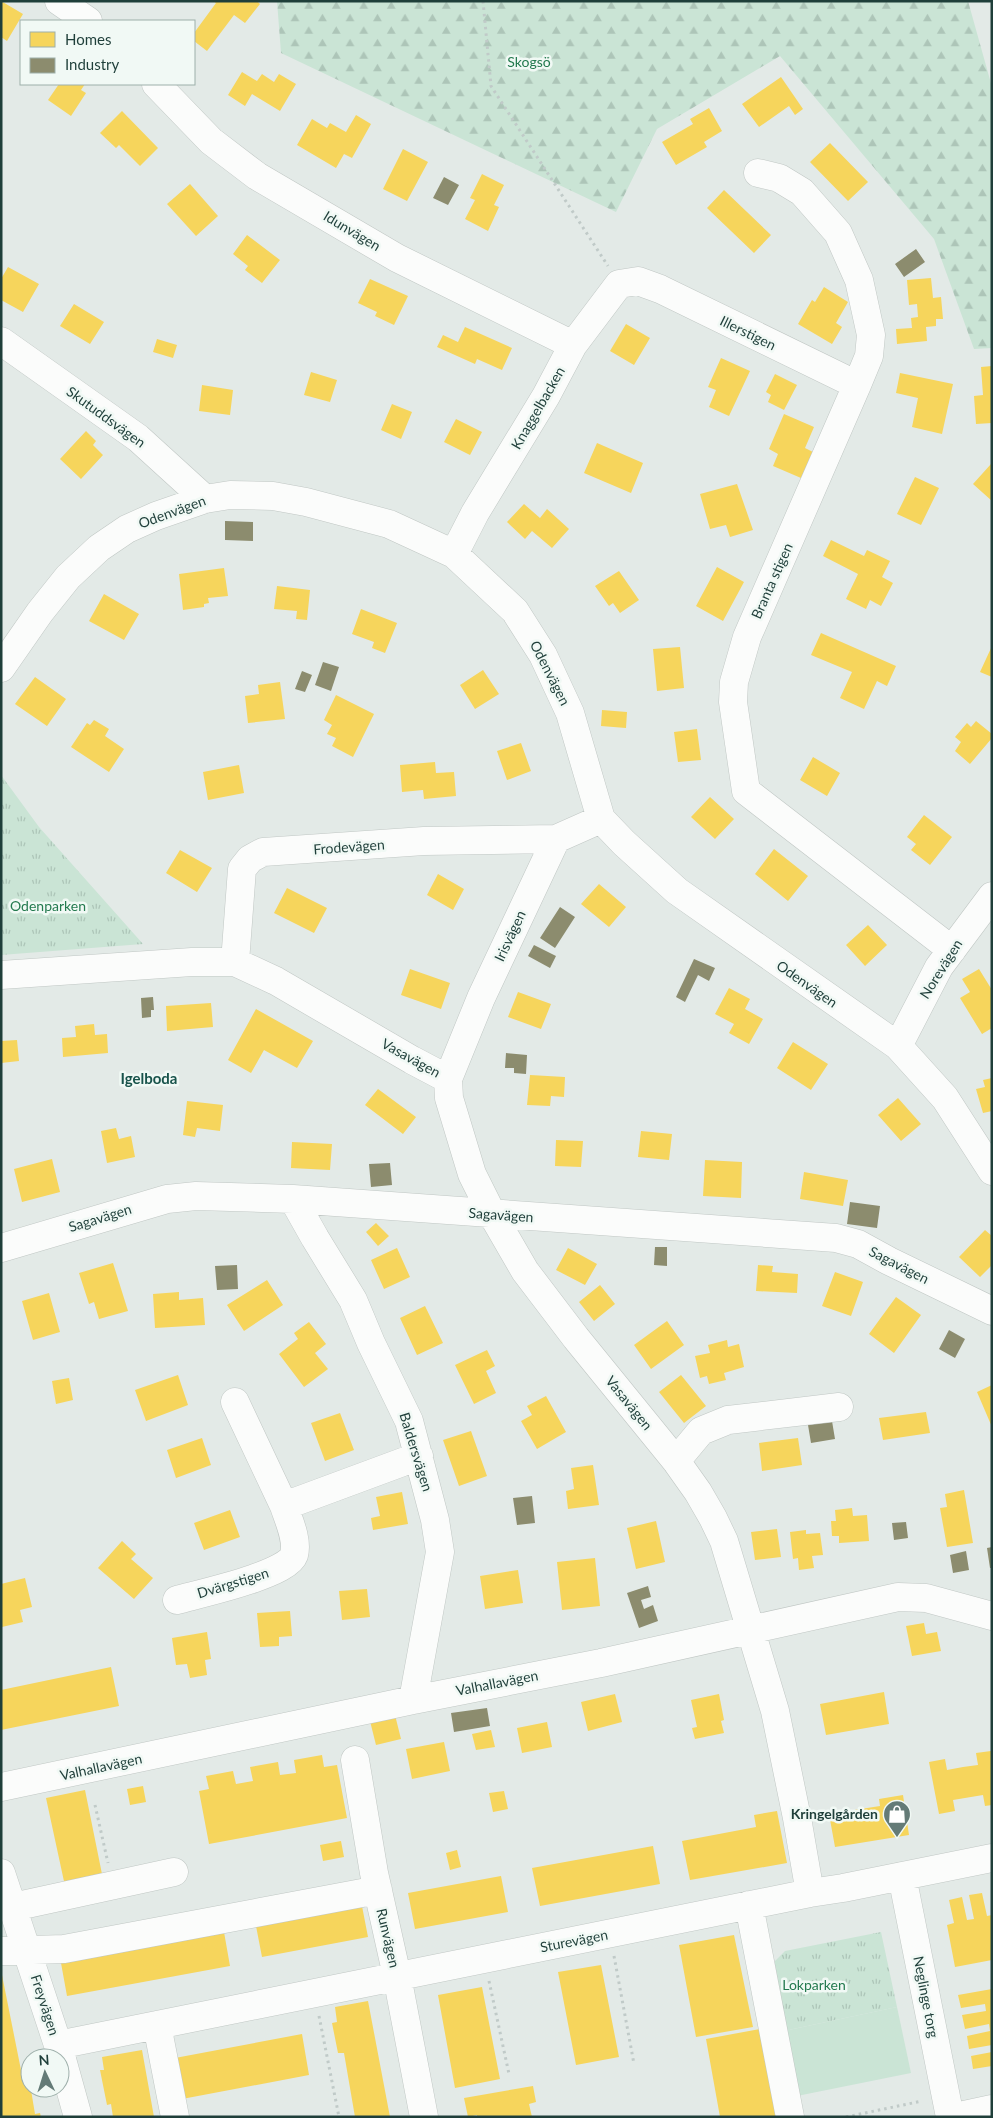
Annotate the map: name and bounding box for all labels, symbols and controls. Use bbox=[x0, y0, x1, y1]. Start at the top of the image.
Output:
legend bbox=[20, 20, 195, 85]
text: Homes bbox=[65, 30, 111, 48]
park label: Skogsö bbox=[507, 53, 551, 70]
text: Industry bbox=[65, 55, 120, 73]
street label: Idunvägen bbox=[321, 207, 384, 254]
street label: Illerstigen bbox=[718, 312, 779, 353]
street label: Knaggelbacken bbox=[507, 363, 568, 452]
street label: Skutuddsvägen bbox=[64, 382, 149, 451]
street label: Odenvägen bbox=[136, 492, 208, 532]
street label: Branta stigen bbox=[747, 540, 796, 621]
street label: Odenvägen bbox=[527, 638, 574, 708]
street label: Frodevägen bbox=[313, 836, 385, 857]
park label: Odenparken bbox=[10, 897, 86, 914]
street label: Irisvägen bbox=[490, 907, 529, 964]
street label: Norevägen bbox=[916, 936, 965, 1002]
street label: Odenvägen bbox=[774, 956, 841, 1011]
street label: Vasavägen bbox=[379, 1034, 444, 1081]
district label: Igelboda bbox=[121, 1069, 177, 1087]
street label: Sagavägen bbox=[66, 1200, 133, 1235]
street label: Sagavägen bbox=[468, 1204, 534, 1225]
street label: Sagavägen bbox=[866, 1242, 932, 1287]
street label: Vasavägen bbox=[602, 1372, 656, 1433]
street label: Baldersvägen bbox=[396, 1410, 437, 1493]
street label: Dvärgstigen bbox=[195, 1564, 271, 1601]
street label: Valhallavägen bbox=[454, 1666, 539, 1699]
street label: Valhallavägen bbox=[58, 1750, 143, 1783]
shop icon: Kringelgården bbox=[882, 1799, 912, 1838]
place label: Kringelgården bbox=[791, 1805, 878, 1822]
street label: Runvägen bbox=[373, 1907, 404, 1969]
street label: Sturevägen bbox=[539, 1926, 609, 1955]
street label: Neglinge torg bbox=[910, 1955, 943, 2039]
street label: Freyvägen bbox=[28, 1972, 63, 2037]
park label: Lokparken bbox=[782, 1976, 846, 1993]
north arrow bbox=[20, 2048, 70, 2098]
text: N bbox=[38, 2051, 50, 2068]

